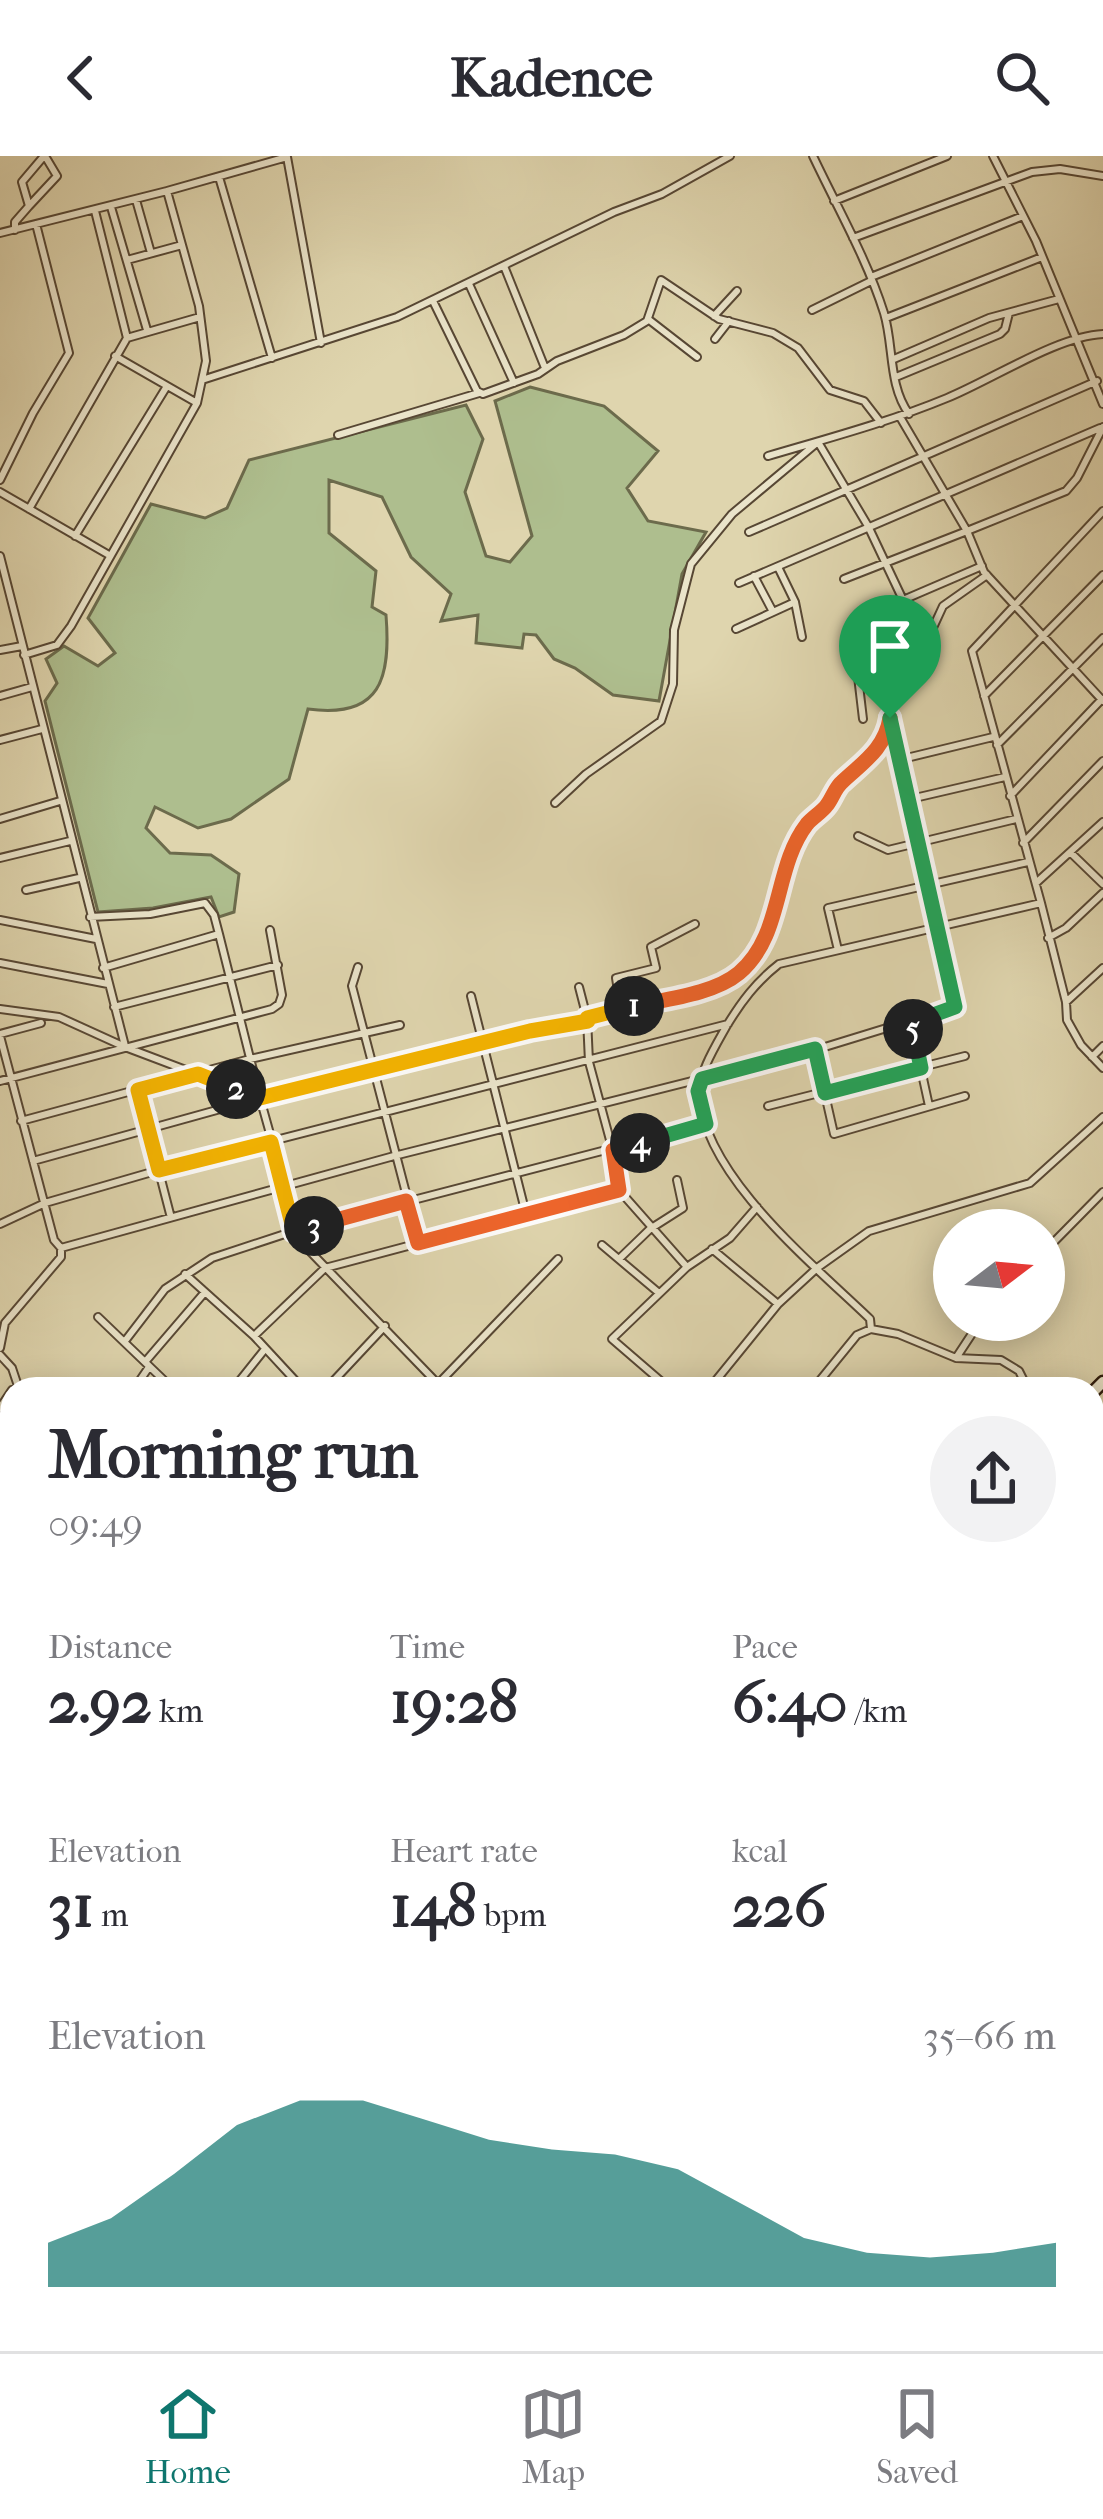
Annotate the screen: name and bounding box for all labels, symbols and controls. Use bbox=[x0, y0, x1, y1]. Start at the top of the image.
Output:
icon: back bbox=[48, 45, 114, 111]
icon: search bbox=[989, 45, 1055, 111]
text: Kadence bbox=[450, 47, 653, 110]
pin bbox=[839, 595, 941, 718]
icon: arrive bbox=[857, 613, 923, 679]
pin: 1 bbox=[604, 976, 664, 1036]
text: 1 bbox=[628, 986, 640, 1025]
pin: 5 bbox=[883, 999, 943, 1059]
text: 5 bbox=[906, 1009, 920, 1048]
pin: 2 bbox=[206, 1059, 266, 1119]
text: 2 bbox=[228, 1069, 244, 1108]
pin: 4 bbox=[610, 1113, 670, 1173]
text: 4 bbox=[630, 1123, 650, 1162]
pin: 3 bbox=[284, 1196, 344, 1256]
text: 3 bbox=[307, 1206, 321, 1245]
north arrow bbox=[933, 1209, 1065, 1341]
map controls bbox=[933, 1209, 1065, 1341]
button: share bbox=[930, 1416, 1056, 1542]
text: Morning run bbox=[48, 1417, 418, 1494]
text: 09:49 bbox=[48, 1501, 143, 1547]
text: Distance bbox=[48, 1628, 172, 1667]
text: Time bbox=[390, 1628, 465, 1667]
text: Pace bbox=[732, 1628, 798, 1667]
text: 2.92 bbox=[48, 1667, 152, 1738]
text: 19:28 bbox=[390, 1667, 518, 1738]
text: 6:40 bbox=[732, 1667, 848, 1738]
text: km bbox=[152, 1692, 203, 1731]
text: /km bbox=[848, 1692, 907, 1731]
text: Elevation bbox=[48, 1832, 181, 1871]
text: Heart rate bbox=[390, 1832, 538, 1871]
text: kcal bbox=[732, 1832, 788, 1871]
text: 31 bbox=[48, 1871, 94, 1942]
text: 148 bbox=[390, 1871, 477, 1942]
text: 226 bbox=[732, 1871, 826, 1942]
text: m bbox=[94, 1896, 129, 1935]
text: bpm bbox=[477, 1896, 547, 1935]
text: Elevation bbox=[48, 2013, 206, 2059]
text: 35–66 m bbox=[923, 2013, 1056, 2059]
tab: Home bbox=[145, 2381, 231, 2492]
tab: Map bbox=[520, 2381, 586, 2492]
tab: Saved bbox=[876, 2381, 958, 2492]

